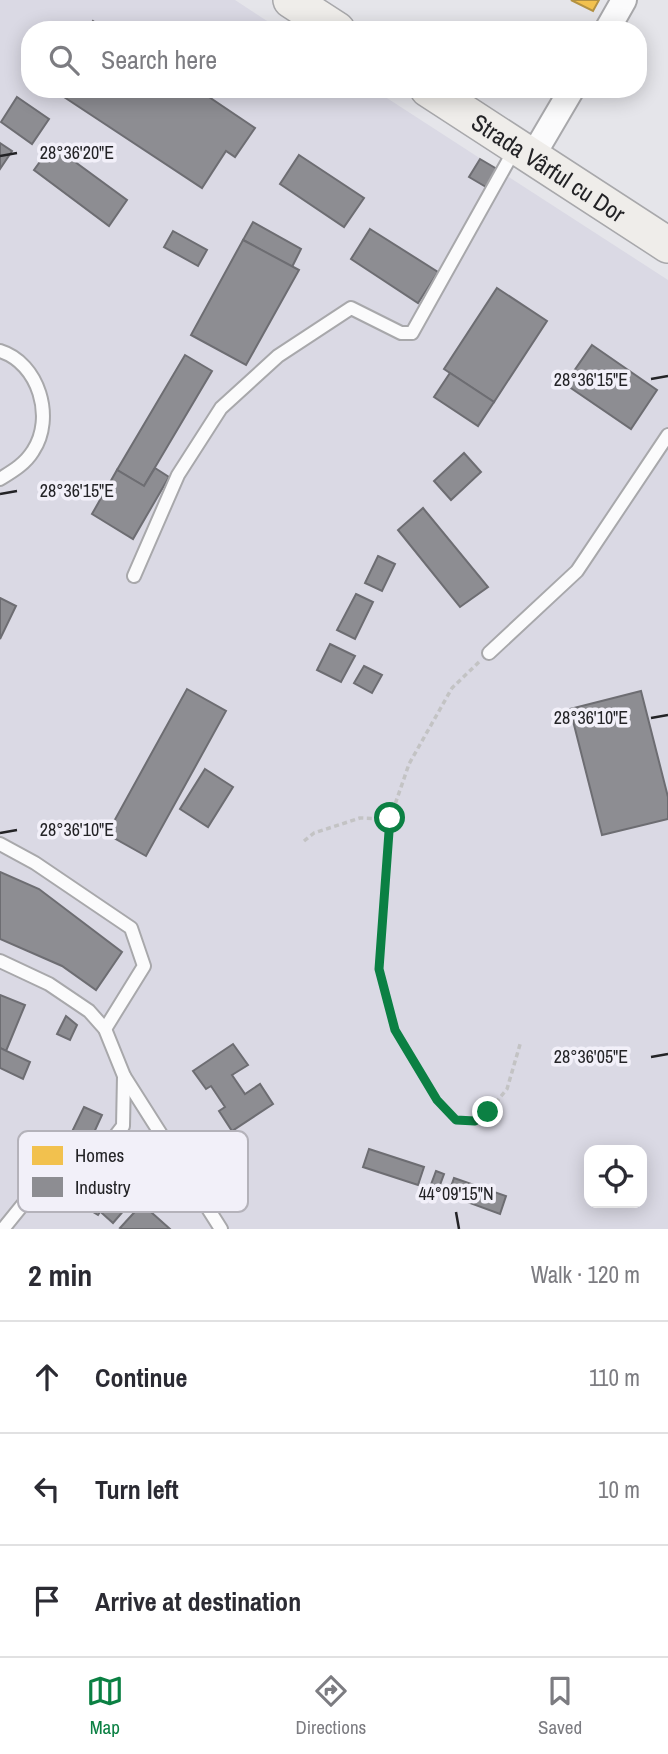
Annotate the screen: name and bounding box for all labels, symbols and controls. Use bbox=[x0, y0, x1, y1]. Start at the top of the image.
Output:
search box bbox=[21, 21, 647, 98]
icon: search bbox=[45, 41, 83, 79]
text: Search here bbox=[101, 42, 217, 77]
street label: Strada Vârful cu Dor bbox=[466, 106, 632, 229]
text: 28°36'20"E bbox=[40, 140, 114, 165]
text: 28°36'15"E bbox=[554, 367, 628, 392]
text: 28°36'15"E bbox=[40, 478, 114, 503]
text: 28°36'10"E bbox=[554, 705, 628, 730]
route start bbox=[374, 802, 405, 833]
text: 28°36'10"E bbox=[40, 817, 114, 842]
text: 28°36'05"E bbox=[554, 1044, 628, 1069]
route end bbox=[472, 1096, 503, 1127]
legend bbox=[18, 1131, 248, 1212]
text: Homes bbox=[75, 1142, 125, 1168]
map controls bbox=[584, 1145, 647, 1208]
button: locate bbox=[584, 1145, 647, 1208]
text: Industry bbox=[75, 1174, 131, 1200]
text: 44°09'15"N bbox=[418, 1181, 494, 1206]
text: 2 min bbox=[28, 1255, 92, 1295]
text: Walk · 120 m bbox=[531, 1259, 640, 1290]
icon: ahead bbox=[28, 1358, 66, 1396]
text: Continue bbox=[95, 1360, 187, 1395]
text: 110 m bbox=[589, 1362, 640, 1393]
icon: left bbox=[28, 1470, 66, 1508]
text: Turn left bbox=[95, 1472, 179, 1507]
text: 10 m bbox=[598, 1474, 640, 1505]
icon: arrive bbox=[28, 1582, 66, 1620]
text: Arrive at destination bbox=[95, 1584, 301, 1619]
tab: Map bbox=[86, 1672, 124, 1740]
tab: Directions bbox=[295, 1672, 366, 1740]
tab: Saved bbox=[538, 1672, 582, 1740]

